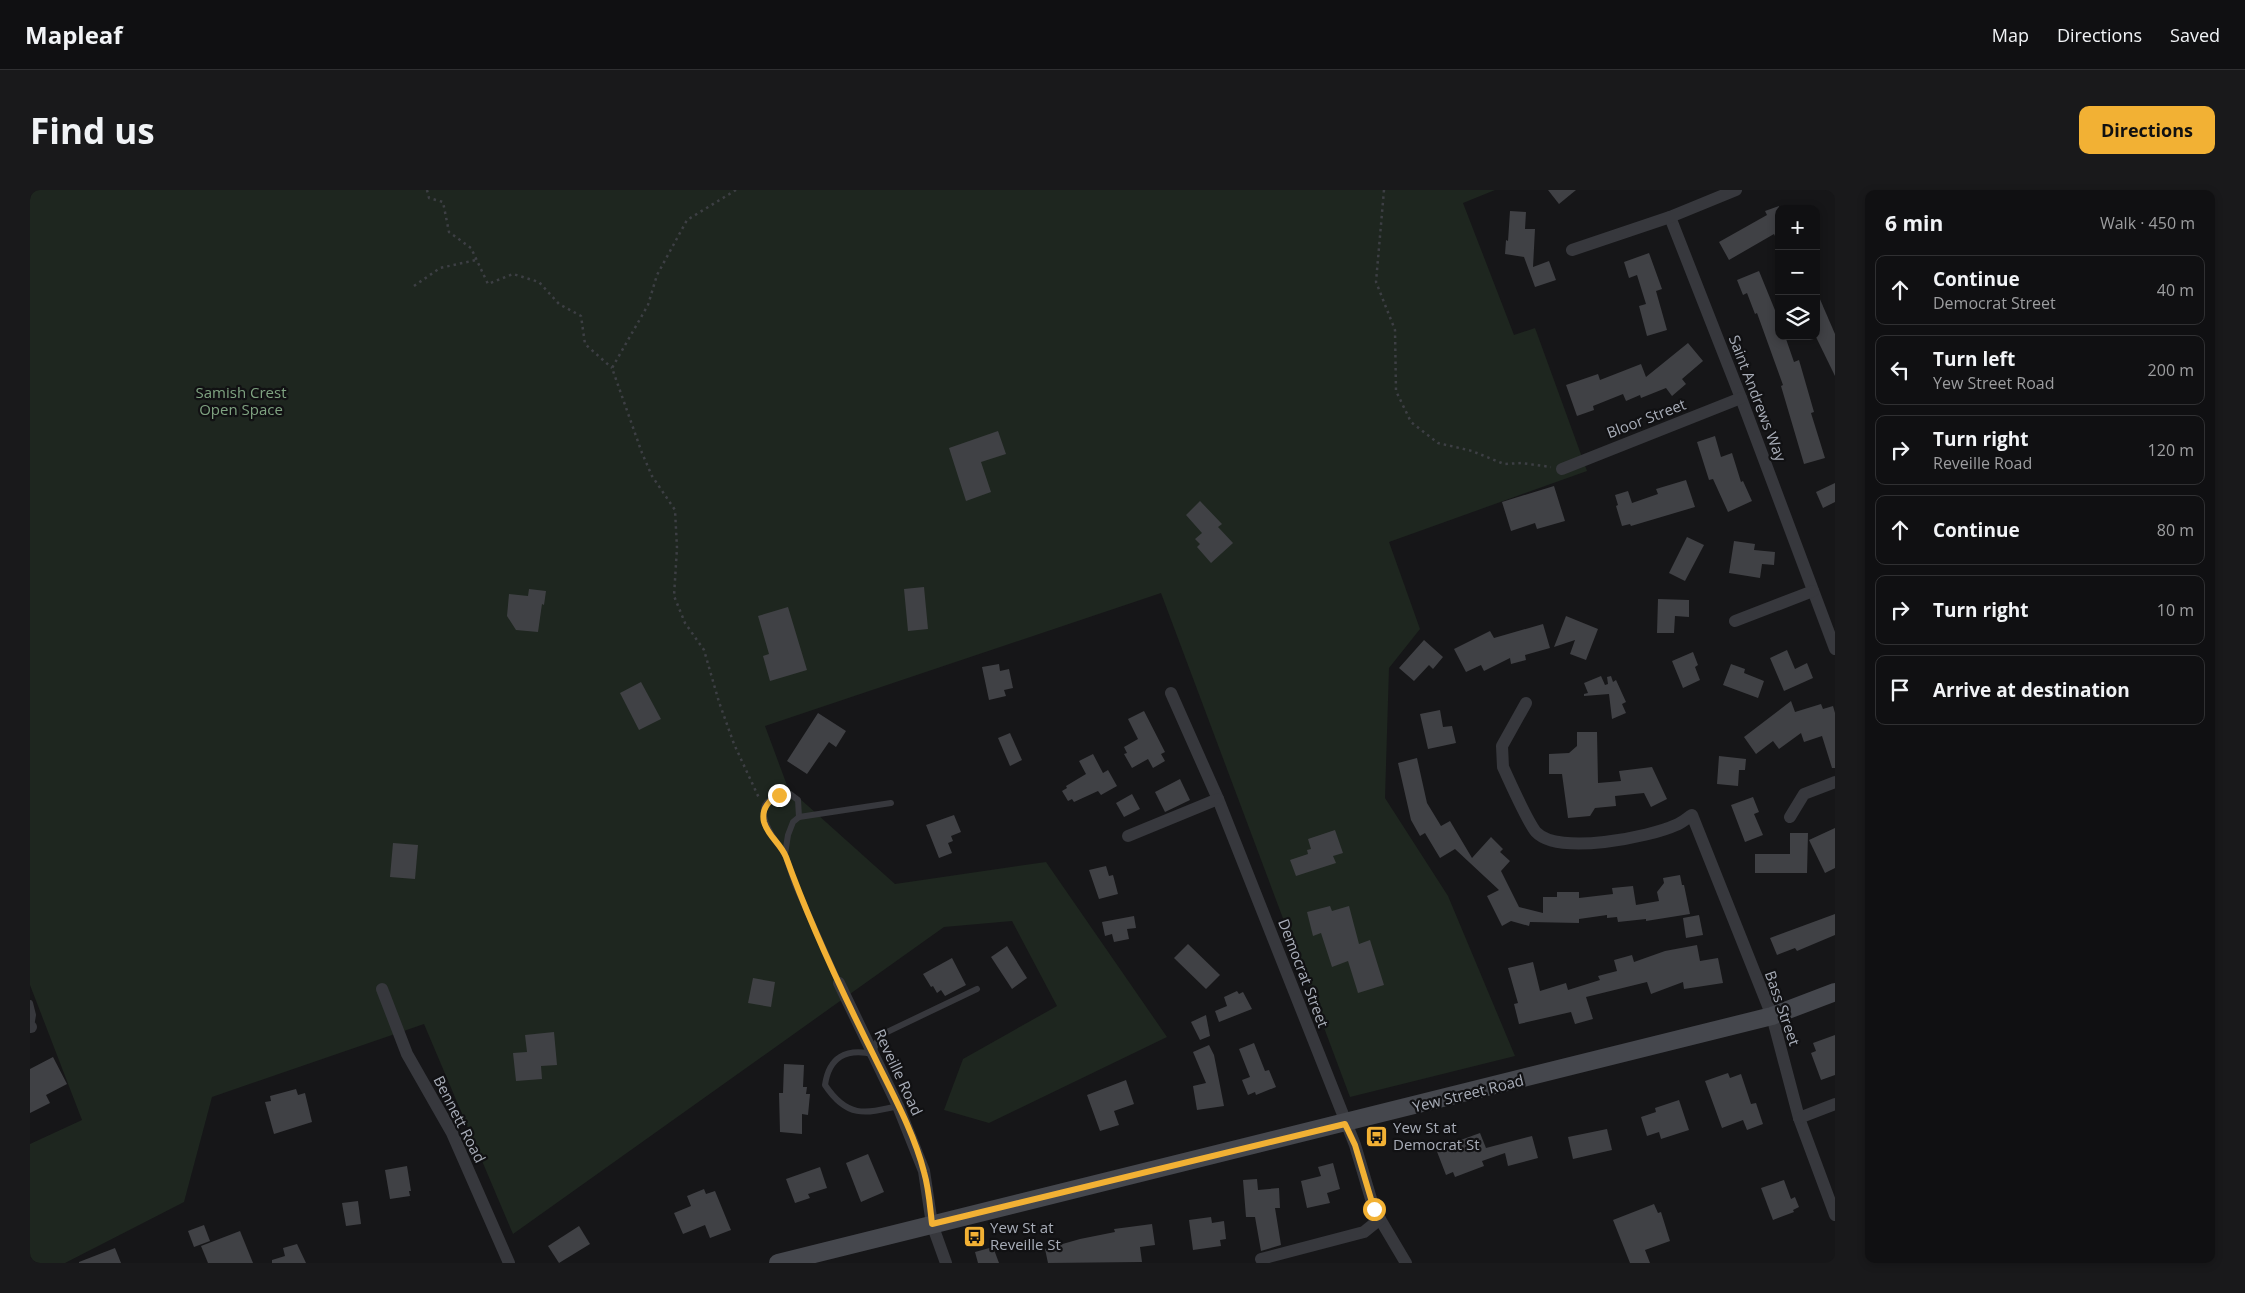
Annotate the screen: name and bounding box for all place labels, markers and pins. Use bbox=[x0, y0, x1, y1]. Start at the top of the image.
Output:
place label: Yew St at Democrat St bbox=[1393, 1117, 1480, 1154]
bus stop icon: Yew St at Democrat St bbox=[1365, 1124, 1389, 1148]
place label: Yew St at Reveille St bbox=[990, 1217, 1061, 1254]
bus stop icon: Yew St at Reveille St bbox=[962, 1224, 986, 1248]

